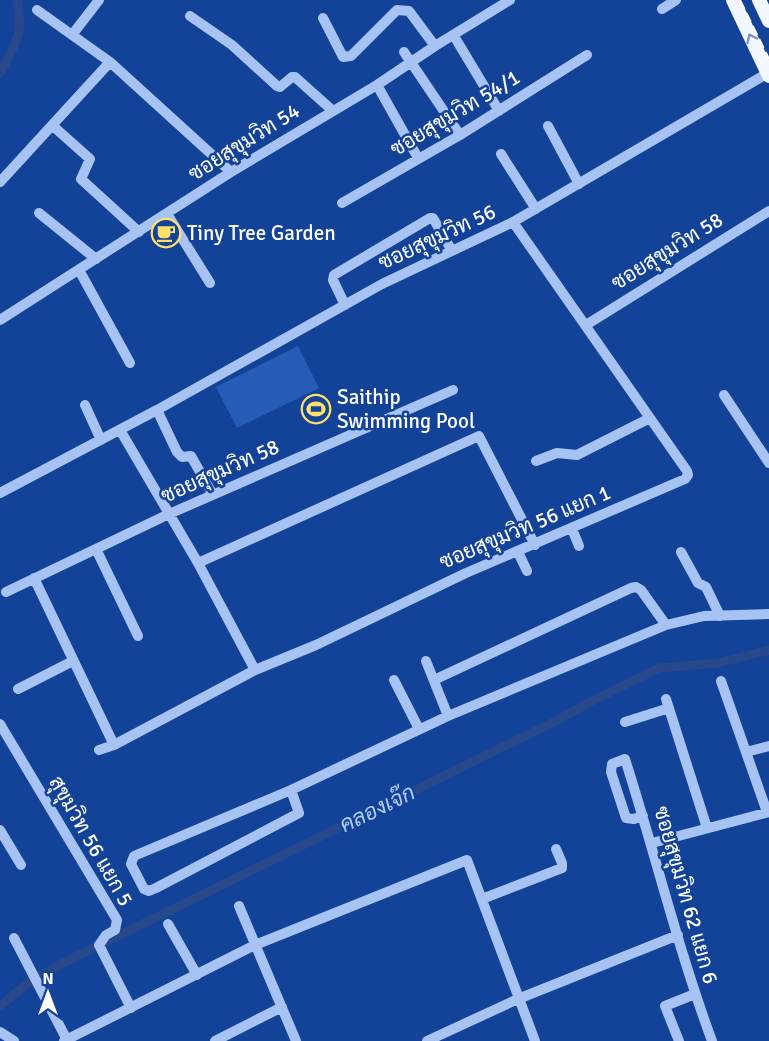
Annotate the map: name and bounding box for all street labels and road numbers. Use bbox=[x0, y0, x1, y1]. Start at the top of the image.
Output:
street label: ซอยสุขุมวิท 54/1 bbox=[385, 64, 525, 163]
street label: ซอยสุขุมวิท 54 bbox=[183, 97, 305, 187]
street label: ซอยสุขุมวิท 56 bbox=[374, 198, 500, 276]
street label: ซอยสุขุมวิท 58 bbox=[606, 206, 728, 296]
street label: ซอยสุขุมวิท 58 bbox=[157, 433, 284, 510]
street label: ซอยสุขุมวิท 56 แยก 1 bbox=[435, 479, 615, 576]
street label: สุขุมวิท 56 แยก 5 bbox=[42, 771, 139, 911]
street label: ซอยสุขุมวิท 62 แยก 6 bbox=[647, 803, 724, 987]

